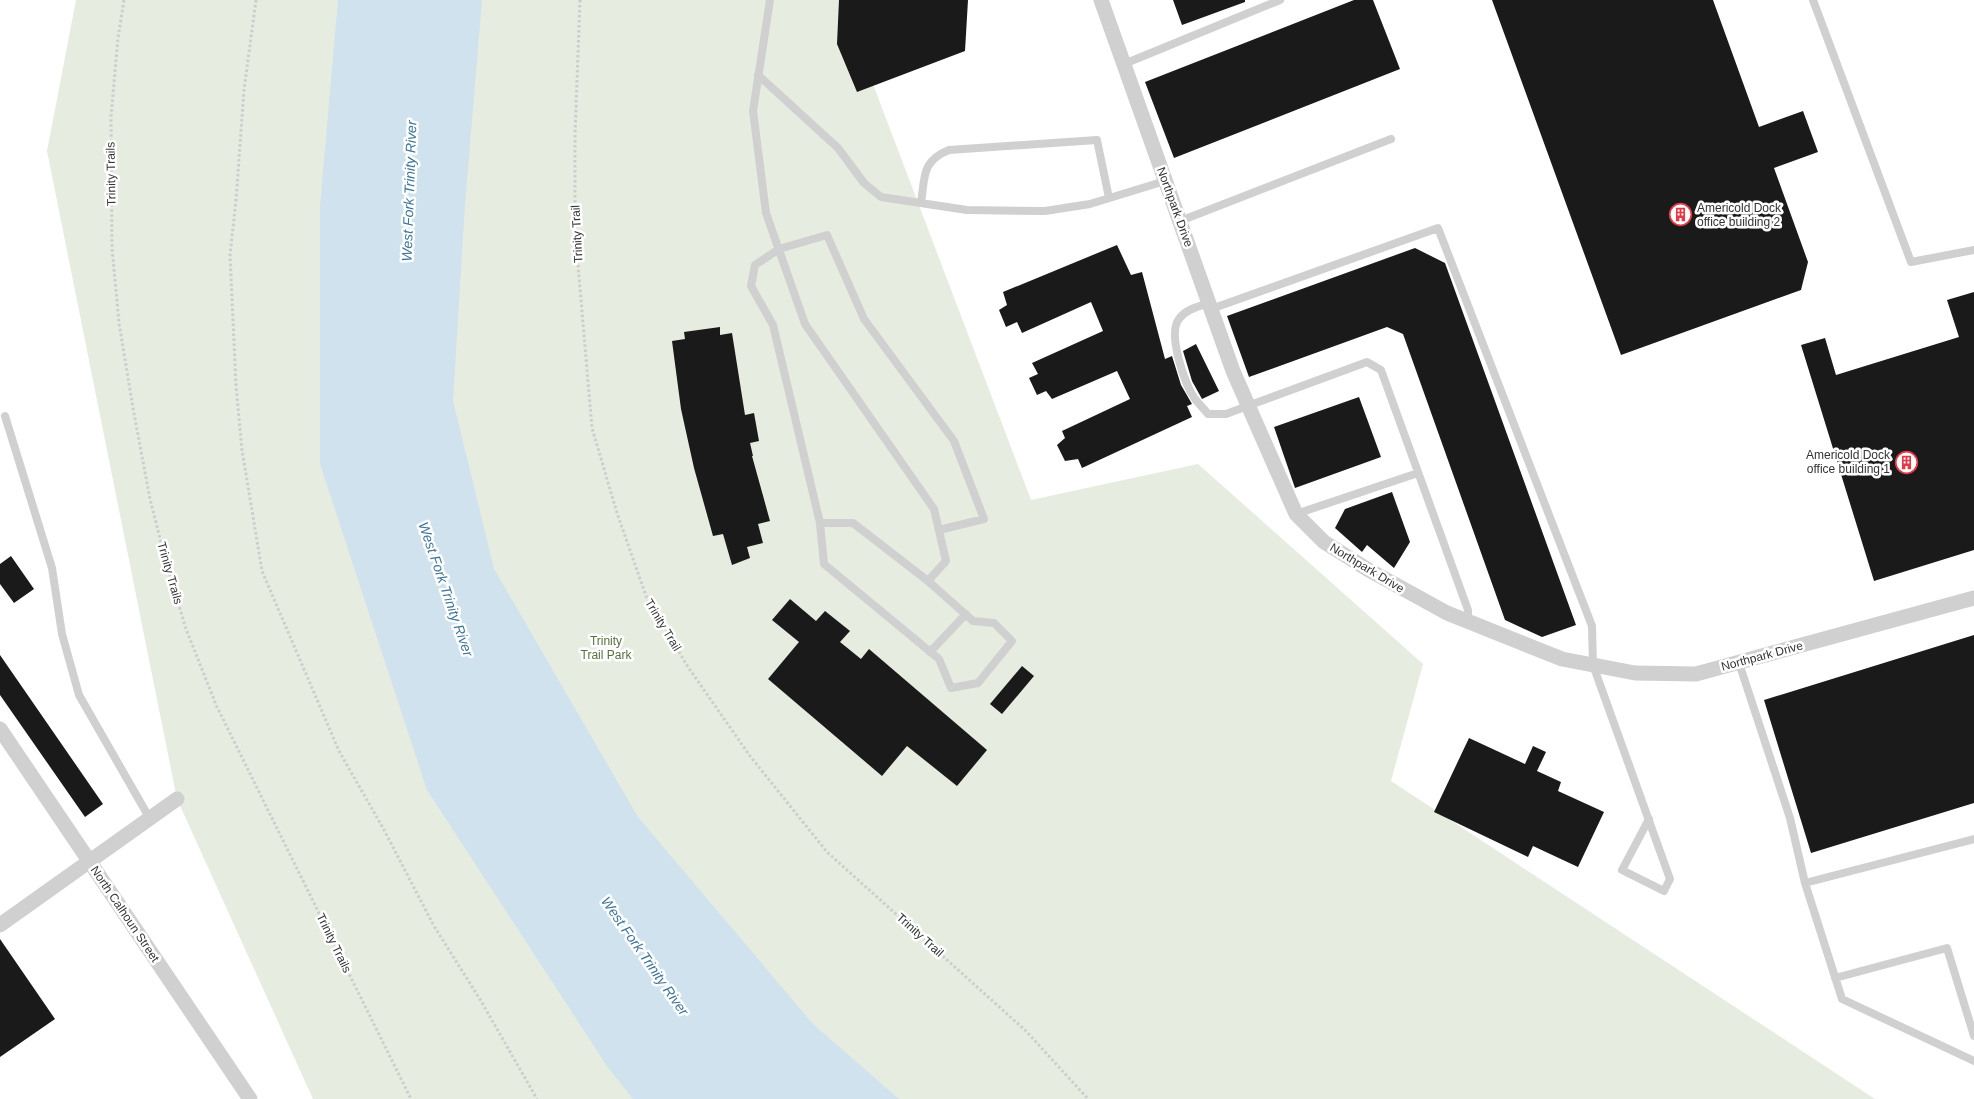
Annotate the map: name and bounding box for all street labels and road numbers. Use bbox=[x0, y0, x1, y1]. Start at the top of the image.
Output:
street label: Trinity Trails bbox=[103, 142, 119, 206]
street label: Northpark Drive bbox=[1154, 165, 1196, 249]
street label: Trinity Trail bbox=[568, 205, 586, 263]
street label: Trinity Trails bbox=[154, 540, 186, 606]
street label: Northpark Drive bbox=[1327, 540, 1407, 596]
street label: Trinity Trail bbox=[642, 596, 684, 654]
street label: Northpark Drive bbox=[1720, 638, 1805, 674]
street label: North Calhoun Street bbox=[88, 863, 163, 965]
street label: Trinity Trail bbox=[894, 910, 946, 960]
street label: Trinity Trails bbox=[314, 911, 354, 975]

